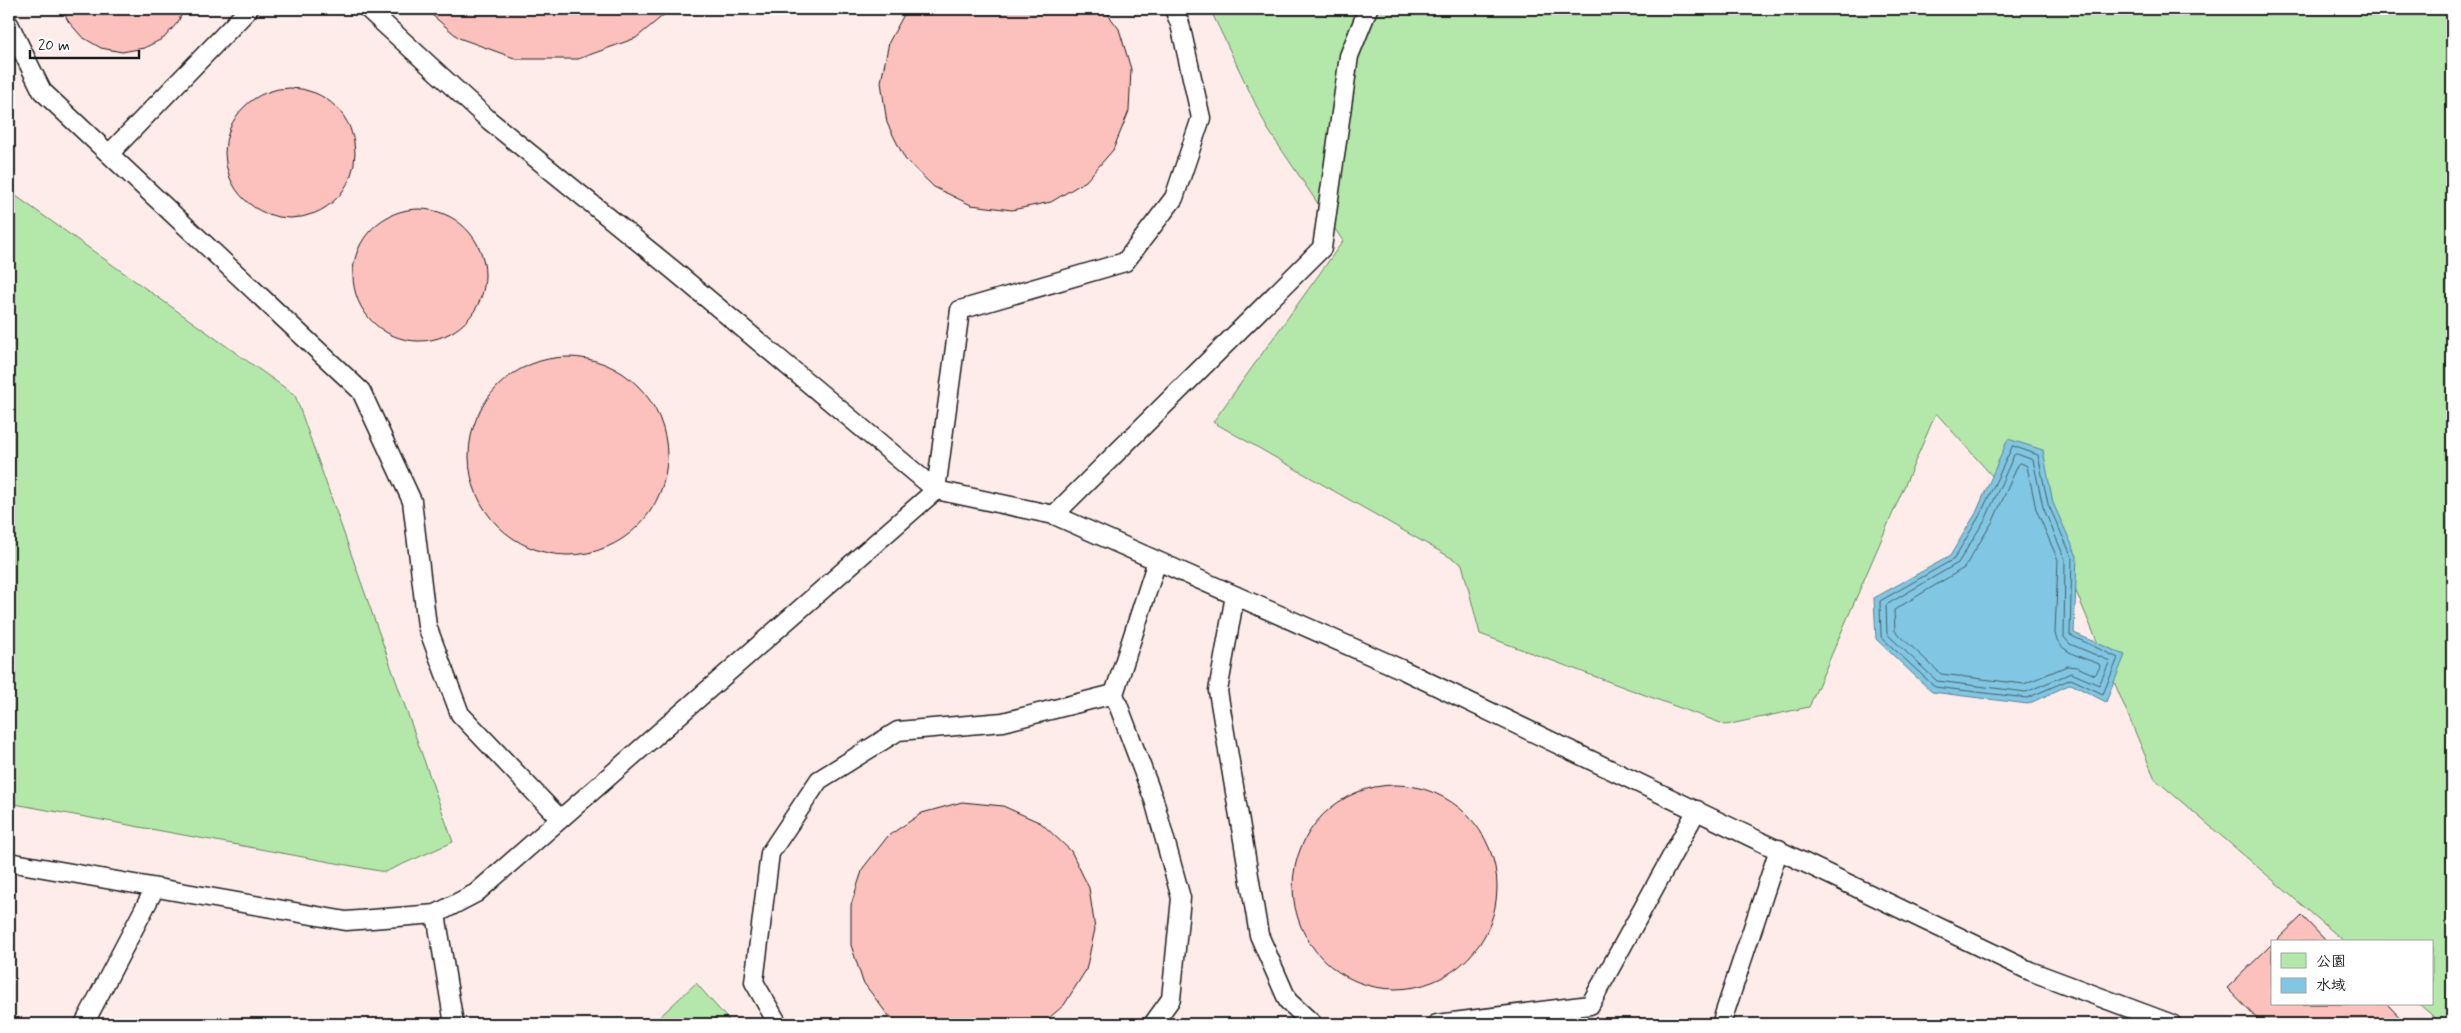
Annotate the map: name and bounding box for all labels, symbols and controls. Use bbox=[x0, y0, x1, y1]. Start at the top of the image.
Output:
scale bar bbox=[30, 28, 139, 60]
text: 20 m bbox=[38, 36, 70, 56]
legend bbox=[2271, 940, 2434, 1006]
text: 公園 bbox=[2316, 952, 2346, 972]
text: 水域 bbox=[2316, 976, 2346, 996]

